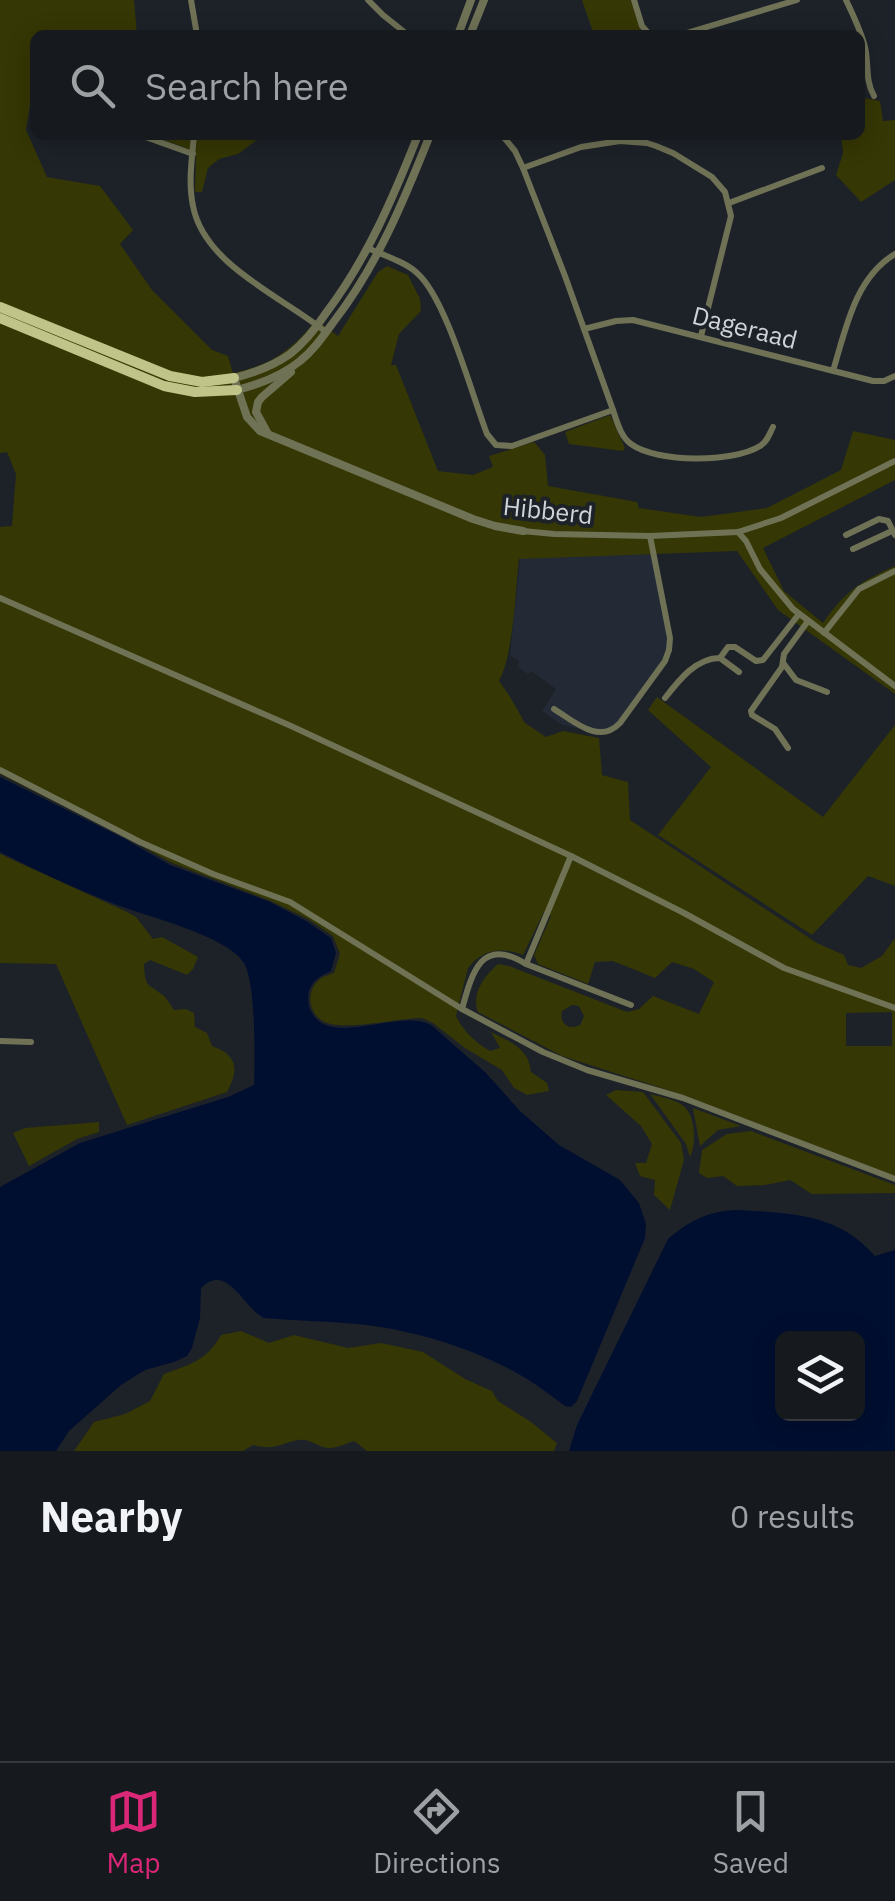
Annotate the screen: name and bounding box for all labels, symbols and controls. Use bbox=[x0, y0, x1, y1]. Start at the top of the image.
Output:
search box bbox=[30, 30, 865, 140]
icon: search bbox=[65, 58, 120, 113]
text: Search here bbox=[145, 61, 349, 110]
street label: Dageraad bbox=[689, 298, 801, 356]
street label: Hibberd bbox=[501, 489, 595, 531]
map controls bbox=[775, 1331, 865, 1421]
button: layers bbox=[775, 1331, 865, 1421]
text: Nearby bbox=[40, 1489, 182, 1544]
text: 0 results bbox=[730, 1495, 855, 1537]
tab: Map bbox=[106, 1784, 161, 1881]
tab: Directions bbox=[373, 1784, 501, 1881]
tab: Saved bbox=[713, 1784, 789, 1881]

